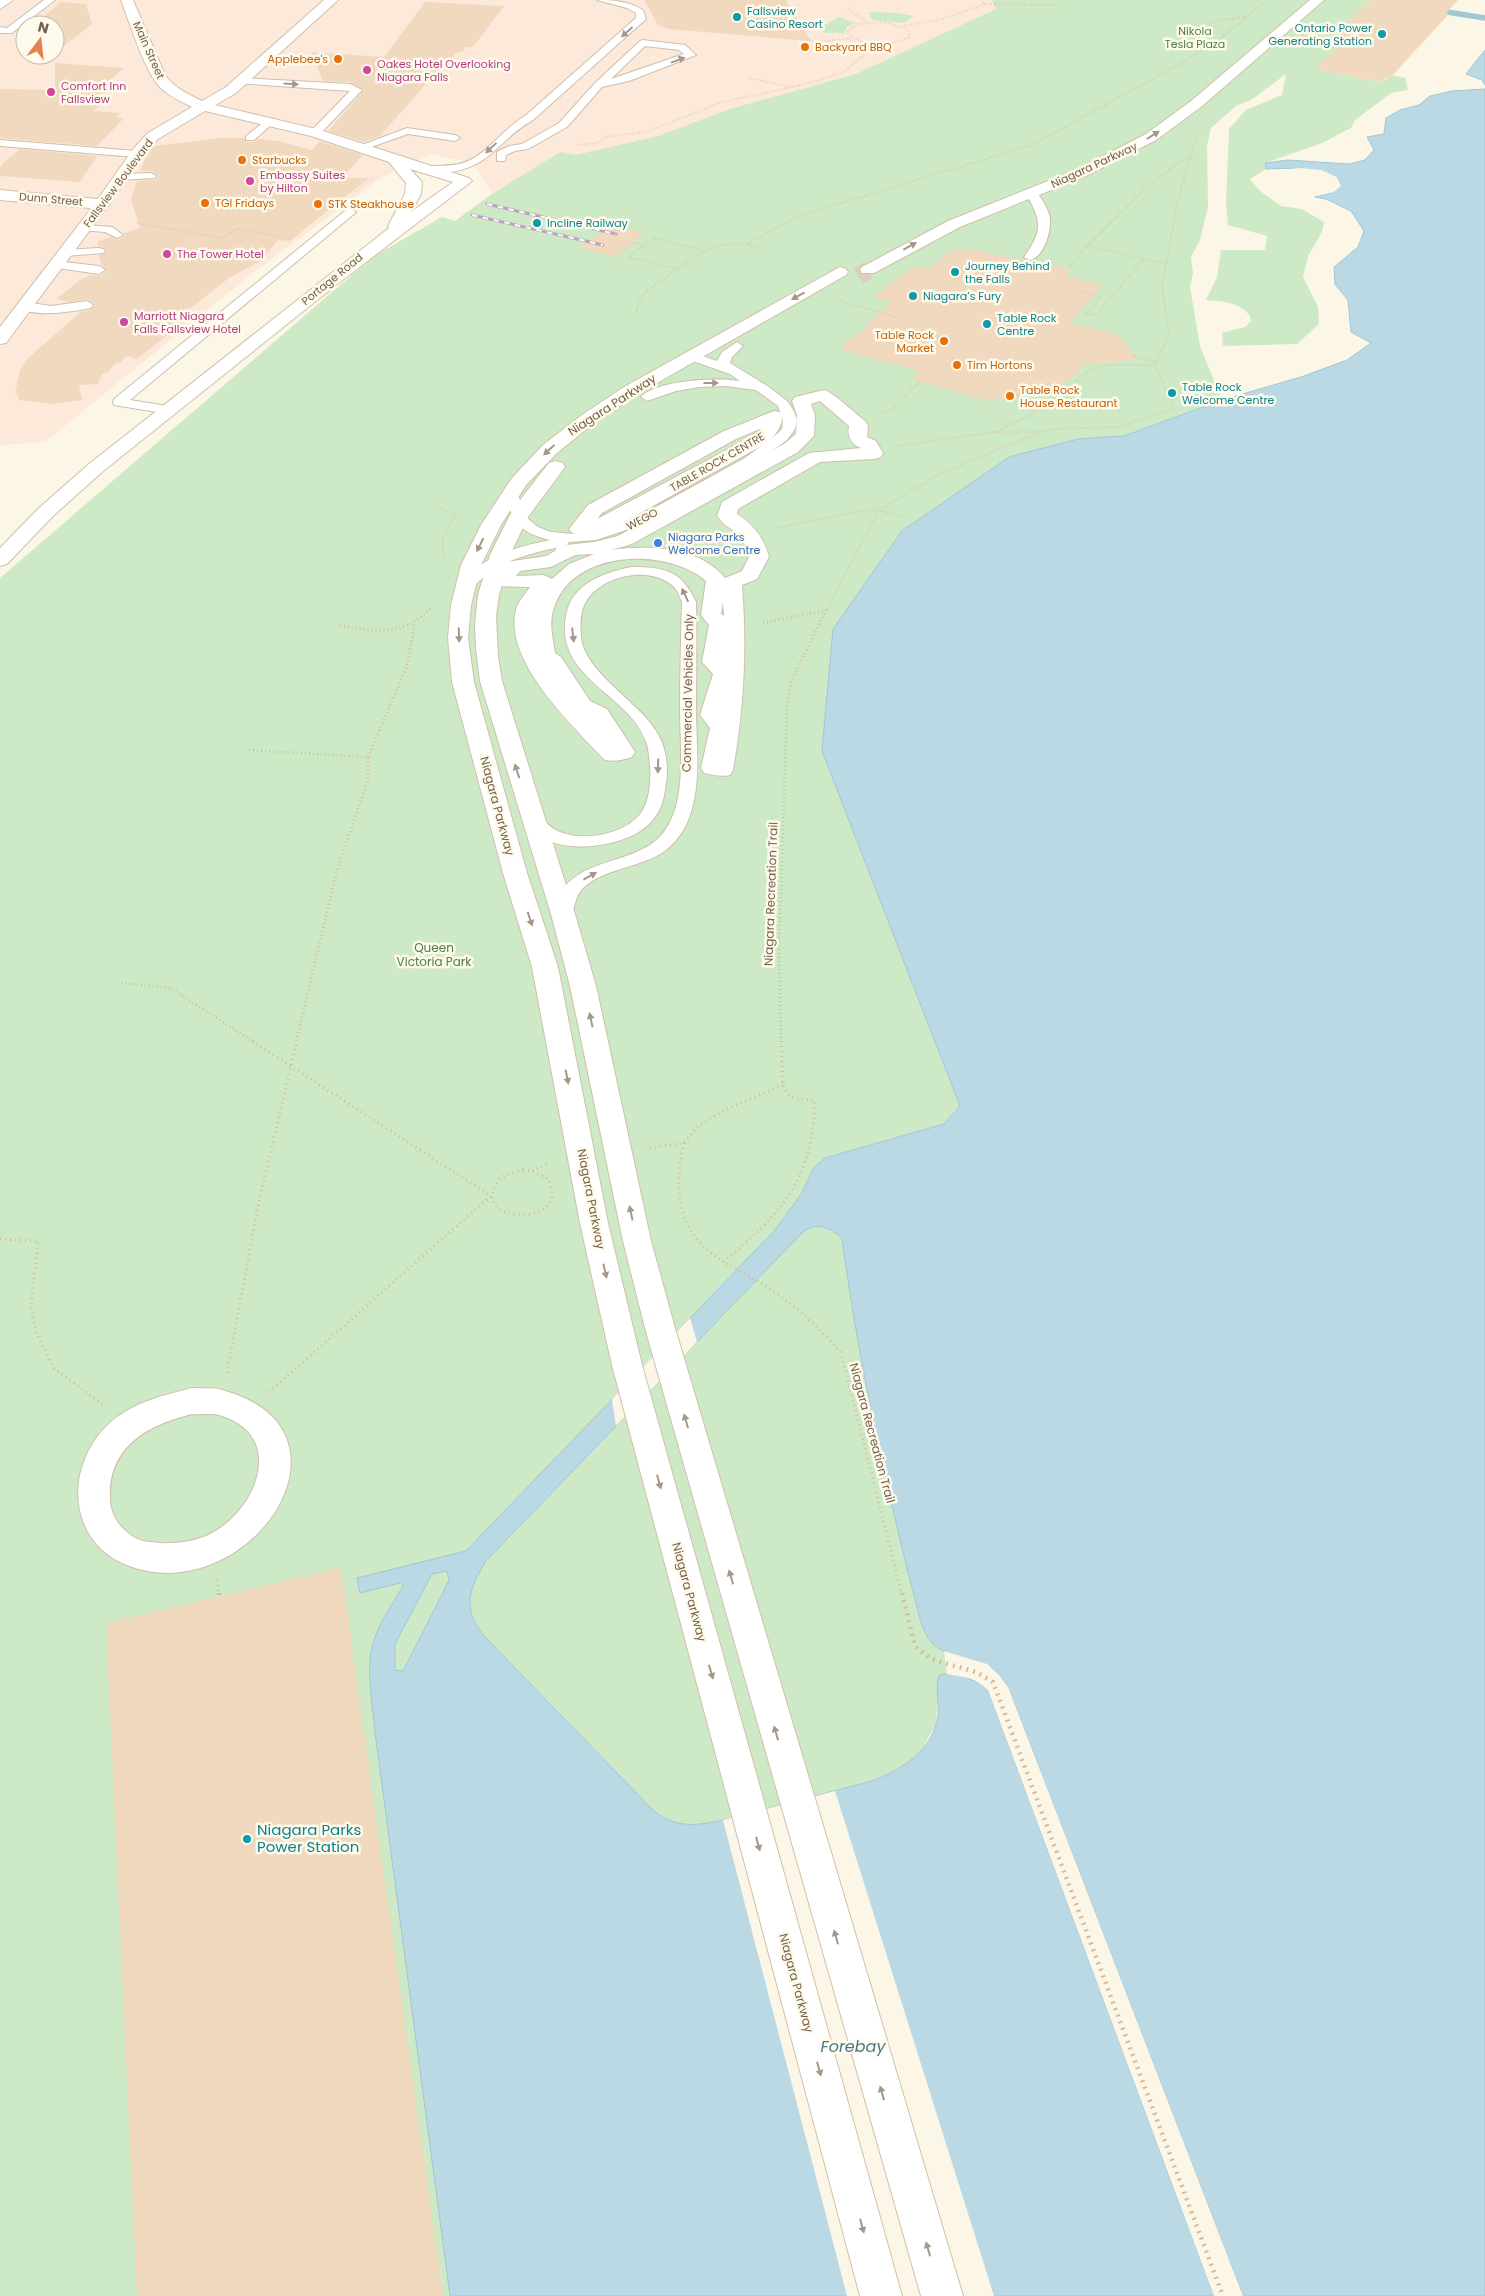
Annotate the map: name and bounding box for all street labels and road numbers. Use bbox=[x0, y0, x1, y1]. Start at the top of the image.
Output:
street label: Main Street bbox=[129, 19, 169, 81]
street label: Fallsview Boulevard bbox=[79, 135, 157, 231]
street label: Niagara Parkway bbox=[1048, 138, 1140, 192]
street label: Dunn Street bbox=[18, 188, 84, 210]
street label: Portage Road bbox=[298, 249, 366, 309]
street label: Niagara Parkway bbox=[564, 370, 659, 439]
street label: TABLE ROCK CENTRE bbox=[667, 428, 767, 496]
street label: WEGO bbox=[623, 504, 661, 534]
street label: Commercial Vehicles Only bbox=[678, 613, 697, 772]
street label: Niagara Parkway bbox=[476, 754, 519, 858]
street label: Niagara Recreation Trail bbox=[759, 821, 782, 966]
street label: Niagara Parkway bbox=[573, 1147, 610, 1251]
street label: Niagara Recreation Trail bbox=[846, 1361, 899, 1505]
street label: Niagara Parkway bbox=[668, 1540, 711, 1644]
street label: Niagara Parkway bbox=[775, 1931, 818, 2035]

